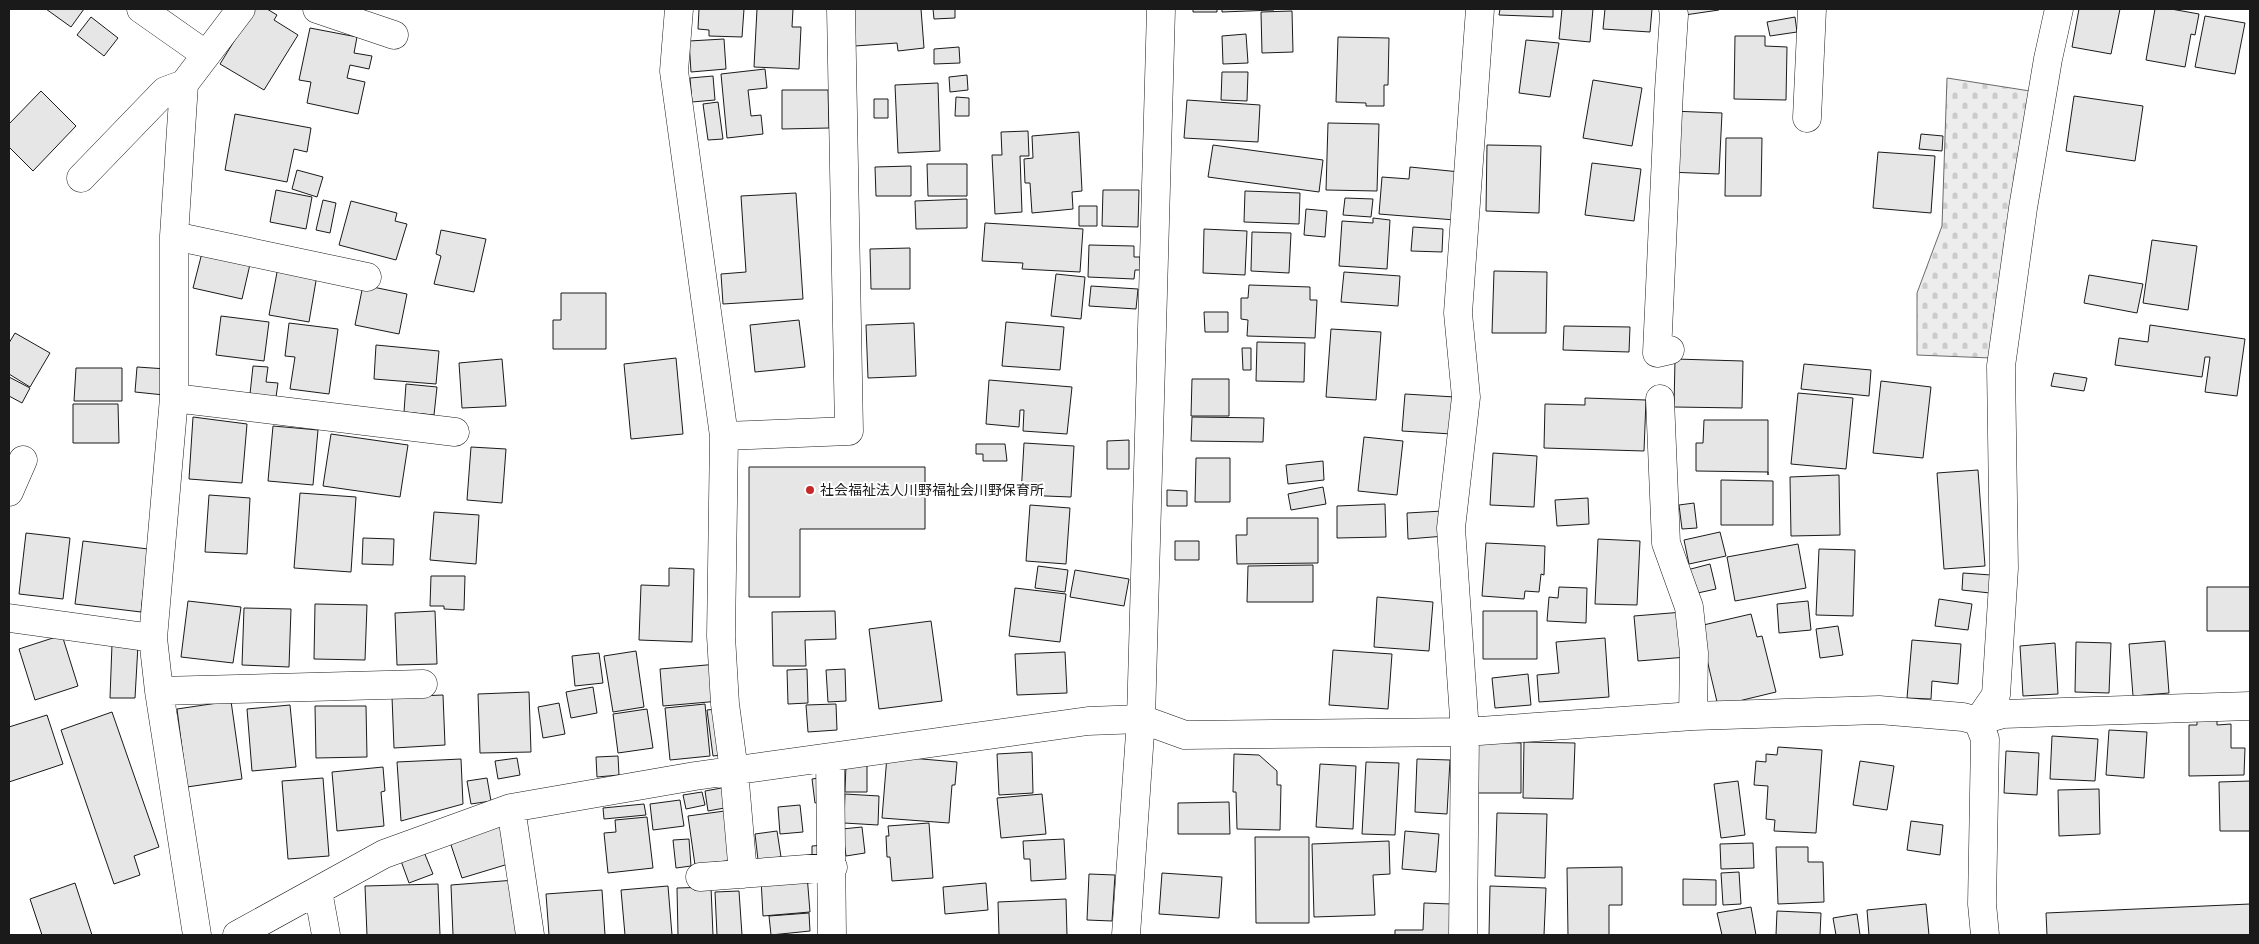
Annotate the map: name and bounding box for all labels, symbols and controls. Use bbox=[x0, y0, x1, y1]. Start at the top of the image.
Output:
place label: 社会福祉法人川野福祉会川野保育所 bbox=[820, 482, 1044, 498]
marker: 社会福祉法人川野福祉会川野保育所 bbox=[804, 484, 816, 496]

